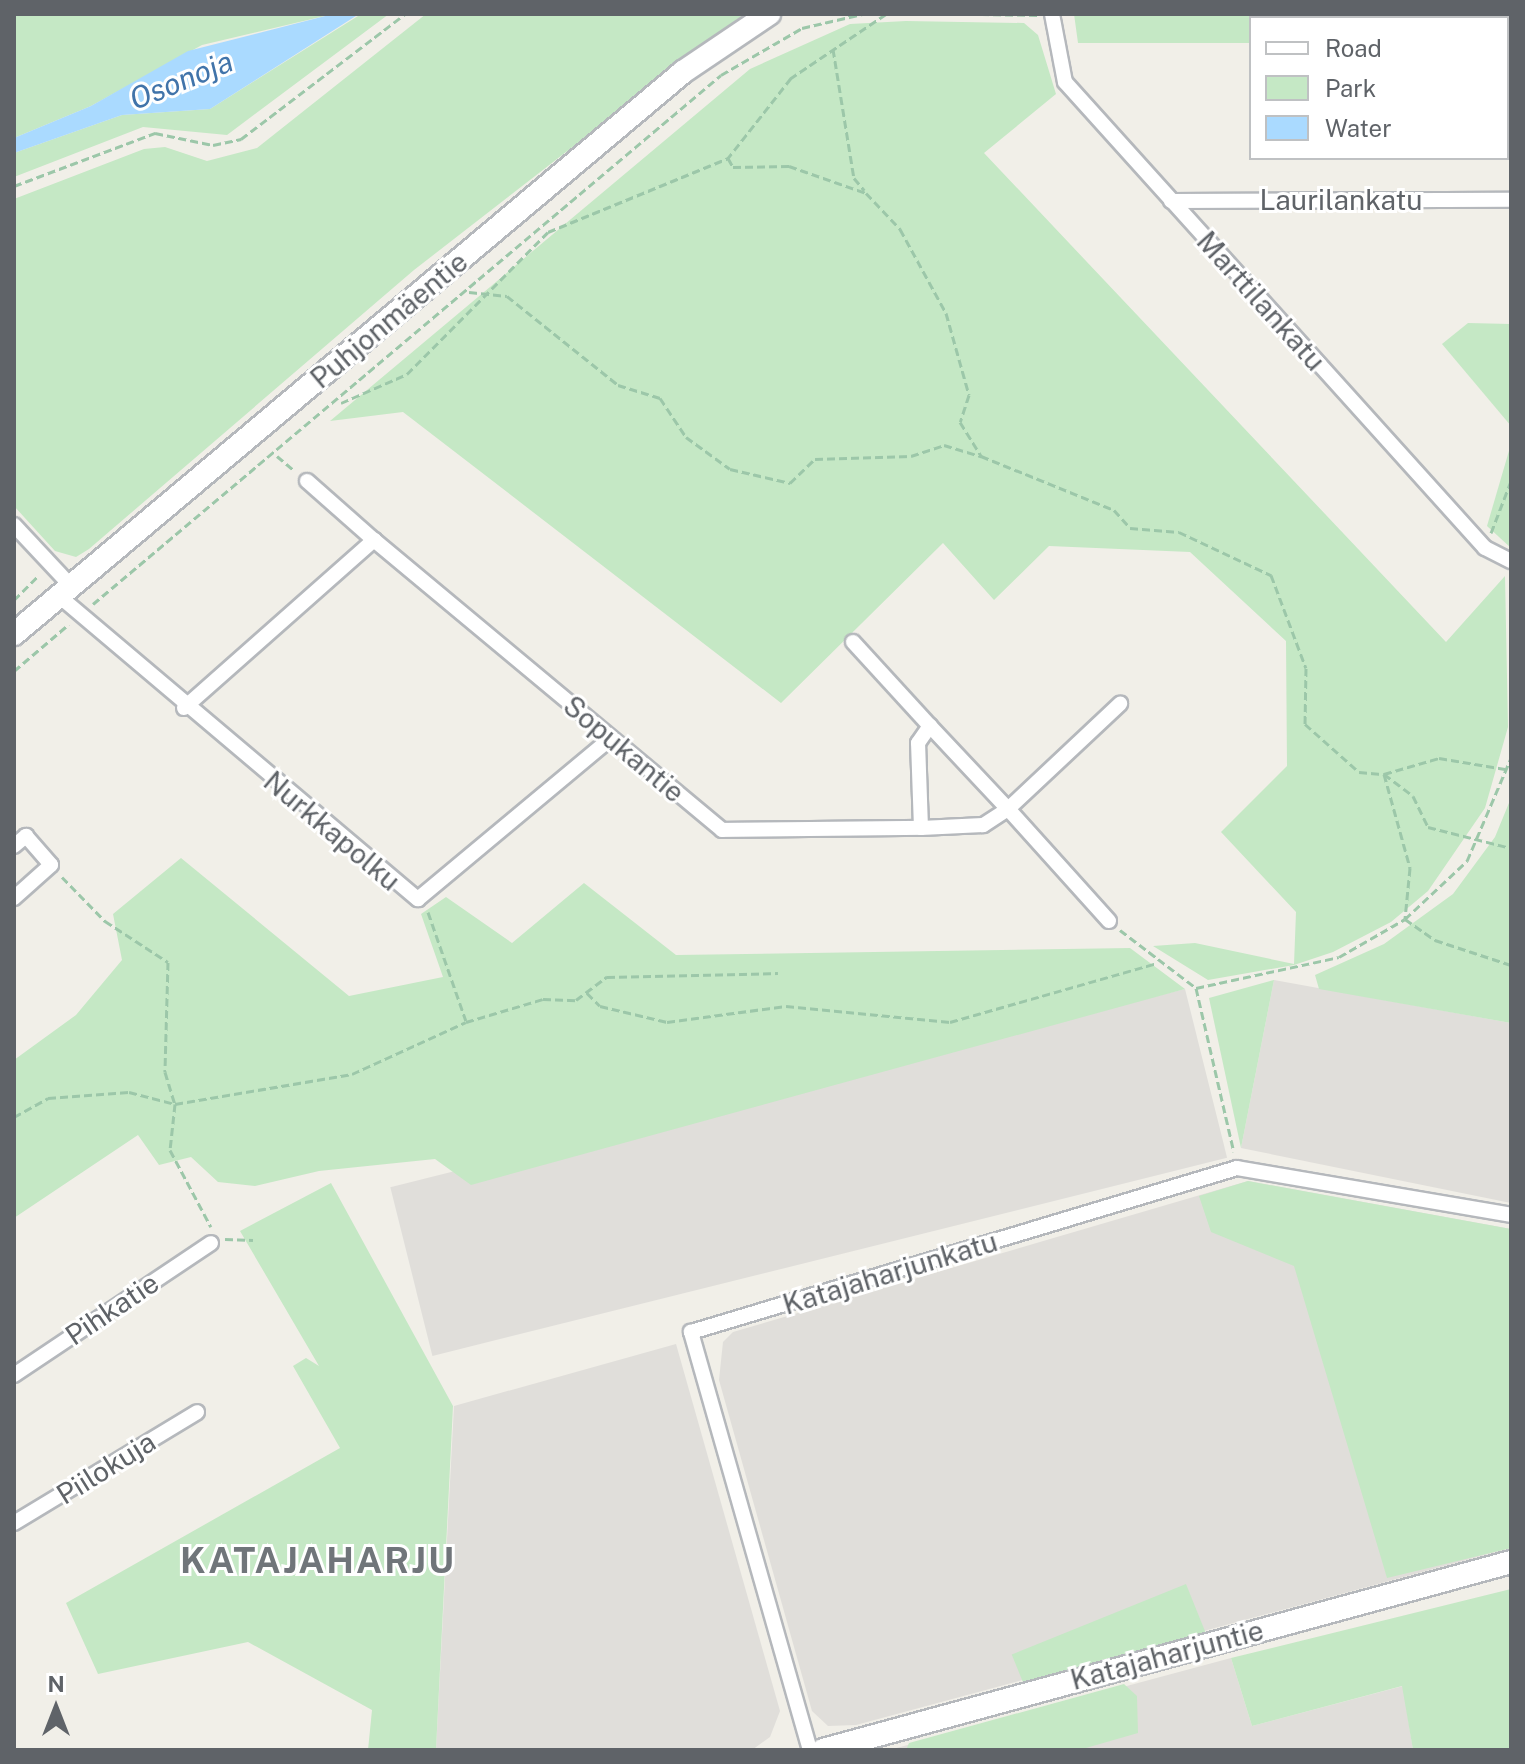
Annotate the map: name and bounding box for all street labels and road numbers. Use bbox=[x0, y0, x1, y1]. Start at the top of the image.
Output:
street label: Laurilankatu bbox=[1260, 183, 1422, 217]
street label: Marttilankatu bbox=[1190, 225, 1332, 377]
street label: Puhjonmäentie bbox=[304, 245, 474, 395]
street label: Sopukantie bbox=[557, 689, 691, 809]
street label: Nurkkapolku bbox=[257, 764, 407, 898]
street label: Katajaharjunkatu bbox=[779, 1224, 1001, 1322]
street label: Pihkatie bbox=[59, 1266, 165, 1352]
street label: Piilokuja bbox=[50, 1425, 162, 1511]
street label: Katajaharjuntie bbox=[1067, 1613, 1267, 1697]

